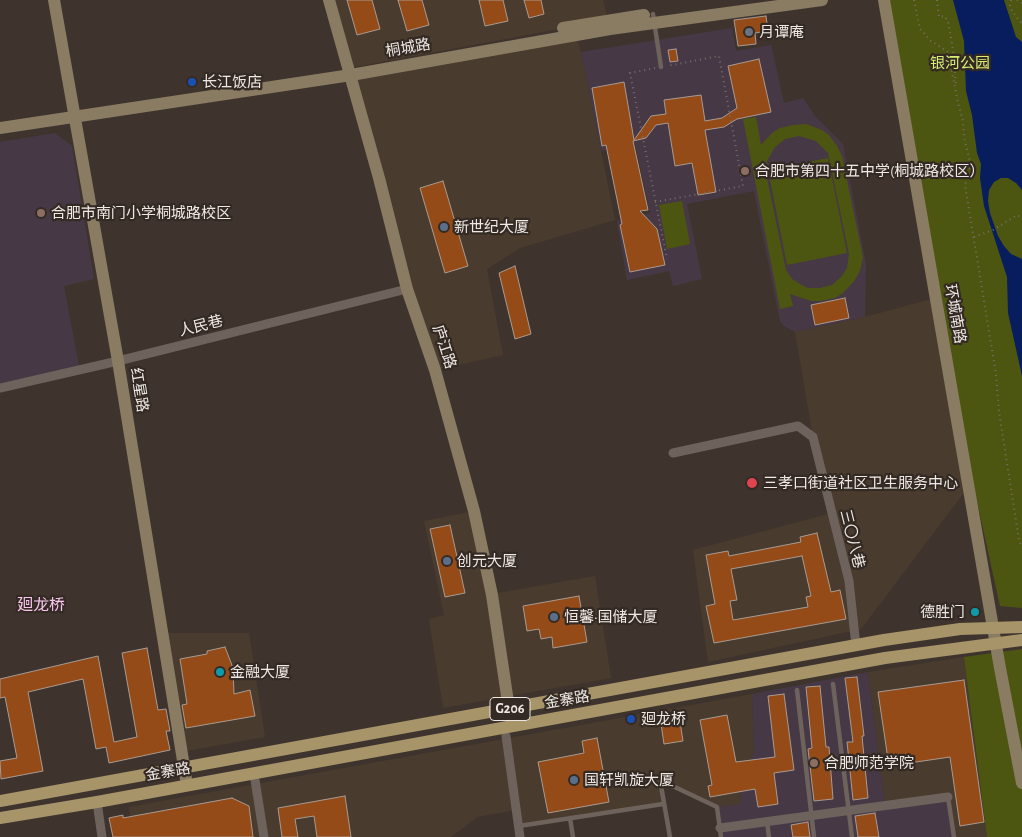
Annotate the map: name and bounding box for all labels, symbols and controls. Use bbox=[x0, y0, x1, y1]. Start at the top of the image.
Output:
place label: 月谭庵 bbox=[759, 23, 804, 41]
marker: 月谭庵 bbox=[743, 26, 755, 38]
street label: 桐城路 bbox=[384, 35, 432, 61]
park label: 银河公园 bbox=[930, 54, 990, 72]
place label: 长江饭店 bbox=[202, 73, 262, 91]
marker: 长江饭店 bbox=[186, 76, 198, 88]
place label: 合肥市第四十五中学(桐城路校区） bbox=[755, 162, 984, 180]
marker: 合肥市第四十五中学(桐城路校区） bbox=[739, 165, 751, 177]
place label: 合肥市南门小学桐城路校区 bbox=[51, 204, 231, 222]
marker: 合肥市南门小学桐城路校区 bbox=[35, 207, 47, 219]
place label: 新世纪大厦 bbox=[454, 218, 529, 236]
marker: 新世纪大厦 bbox=[438, 221, 450, 233]
street label: 环城南路 bbox=[941, 283, 969, 345]
street label: 人民巷 bbox=[177, 312, 225, 340]
street label: 庐江路 bbox=[428, 323, 460, 371]
street label: 红星路 bbox=[127, 366, 151, 414]
place label: 三孝口街道社区卫生服务中心 bbox=[763, 474, 958, 492]
marker: 三孝口街道社区卫生服务中心 bbox=[745, 476, 759, 490]
street label: 三〇八巷 bbox=[836, 508, 868, 570]
place label: 创元大厦 bbox=[457, 552, 517, 570]
marker: 创元大厦 bbox=[441, 555, 453, 567]
district label: 廻龙桥 bbox=[17, 595, 65, 615]
place label: 德胜门 bbox=[920, 603, 965, 621]
marker: 德胜门 bbox=[969, 606, 981, 618]
place label: 恒馨•国储大厦 bbox=[564, 608, 658, 626]
marker: 恒馨•国储大厦 bbox=[548, 611, 560, 623]
place label: 金融大厦 bbox=[230, 663, 290, 681]
marker: 金融大厦 bbox=[214, 666, 226, 678]
street label: 金寨路 bbox=[543, 687, 591, 713]
road number: G206 bbox=[490, 698, 530, 721]
place label: 廻龙桥 bbox=[641, 710, 686, 728]
marker: 廻龙桥 bbox=[625, 713, 637, 725]
place label: 合肥师范学院 bbox=[824, 754, 914, 772]
marker: 合肥师范学院 bbox=[808, 757, 820, 769]
street label: 金寨路 bbox=[144, 759, 192, 785]
place label: 国轩凯旋大厦 bbox=[584, 771, 674, 789]
marker: 国轩凯旋大厦 bbox=[568, 774, 580, 786]

